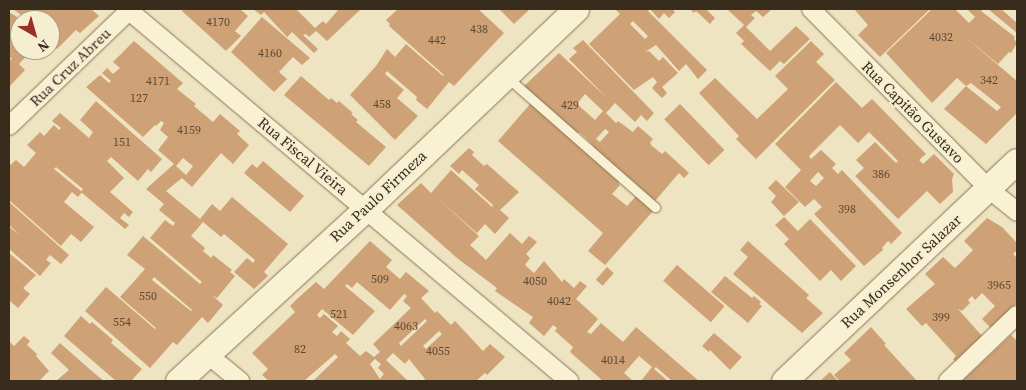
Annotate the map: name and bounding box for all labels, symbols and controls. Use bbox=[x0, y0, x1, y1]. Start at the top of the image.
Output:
north arrow bbox=[10, 10, 60, 60]
house number: 4170 bbox=[206, 16, 230, 30]
house number: 438 bbox=[470, 23, 488, 37]
street label: Rua Cruz Abreu bbox=[26, 24, 114, 110]
house number: 4032 bbox=[929, 31, 953, 45]
house number: 442 bbox=[428, 34, 446, 48]
text: N bbox=[33, 35, 54, 57]
house number: 4160 bbox=[258, 47, 282, 61]
street label: Rua Capitão Gustavo bbox=[858, 57, 968, 167]
house number: 342 bbox=[980, 74, 998, 88]
house number: 4171 bbox=[146, 75, 170, 89]
house number: 127 bbox=[130, 92, 148, 106]
house number: 458 bbox=[373, 98, 391, 112]
house number: 429 bbox=[561, 99, 579, 113]
street label: Rua Fiscal Vieira bbox=[254, 113, 352, 199]
house number: 4159 bbox=[177, 124, 201, 138]
house number: 151 bbox=[113, 136, 131, 150]
street label: Rua Paulo Firmeza bbox=[326, 146, 430, 246]
house number: 386 bbox=[872, 168, 890, 182]
house number: 398 bbox=[838, 203, 856, 217]
street label: Rua Monsenhor Salazar bbox=[837, 210, 965, 332]
house number: 509 bbox=[371, 273, 389, 287]
house number: 4050 bbox=[523, 275, 547, 289]
house number: 3965 bbox=[987, 279, 1011, 293]
house number: 550 bbox=[139, 290, 157, 304]
house number: 4042 bbox=[547, 295, 571, 309]
house number: 521 bbox=[330, 308, 348, 322]
house number: 399 bbox=[932, 311, 950, 325]
house number: 554 bbox=[113, 316, 131, 330]
house number: 4063 bbox=[394, 320, 418, 334]
house number: 82 bbox=[294, 343, 306, 357]
house number: 4055 bbox=[426, 345, 450, 359]
house number: 4014 bbox=[601, 354, 625, 368]

